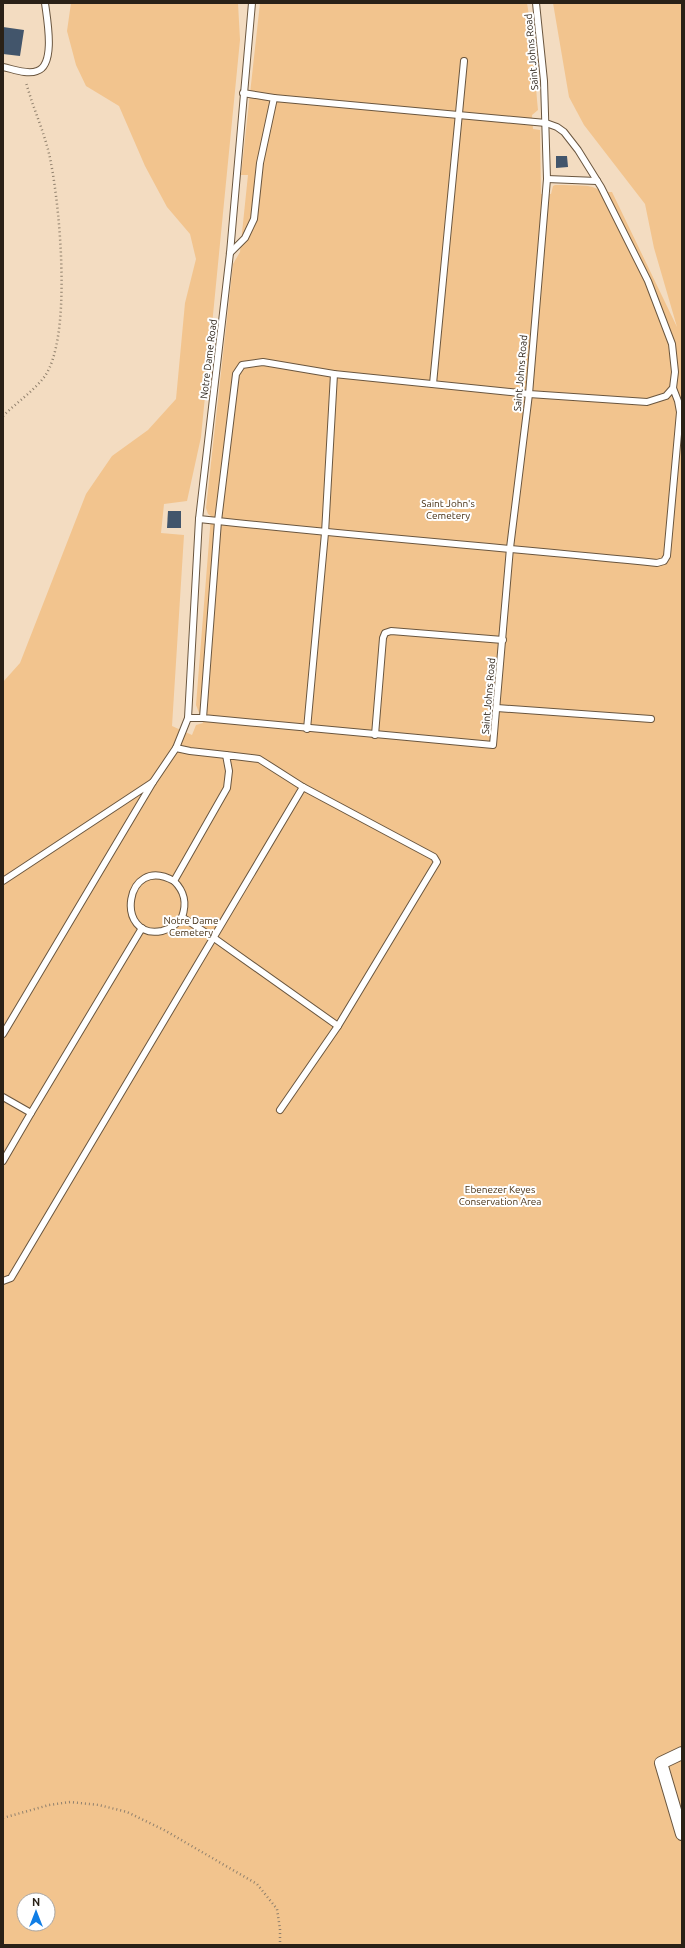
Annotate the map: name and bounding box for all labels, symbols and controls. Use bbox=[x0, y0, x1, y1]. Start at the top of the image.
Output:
street label: Saint Johns Road bbox=[523, 13, 540, 91]
street label: Notre Dame Road bbox=[198, 318, 219, 400]
street label: Saint Johns Road bbox=[512, 334, 529, 412]
park label: Saint John's Cemetery bbox=[421, 498, 475, 521]
street label: Saint Johns Road bbox=[480, 657, 497, 735]
park label: Notre Dame Cemetery bbox=[164, 915, 218, 938]
park label: Ebenezer Keyes Conservation Area bbox=[459, 1184, 541, 1207]
north arrow bbox=[16, 1892, 56, 1932]
text: N bbox=[32, 1896, 40, 1908]

